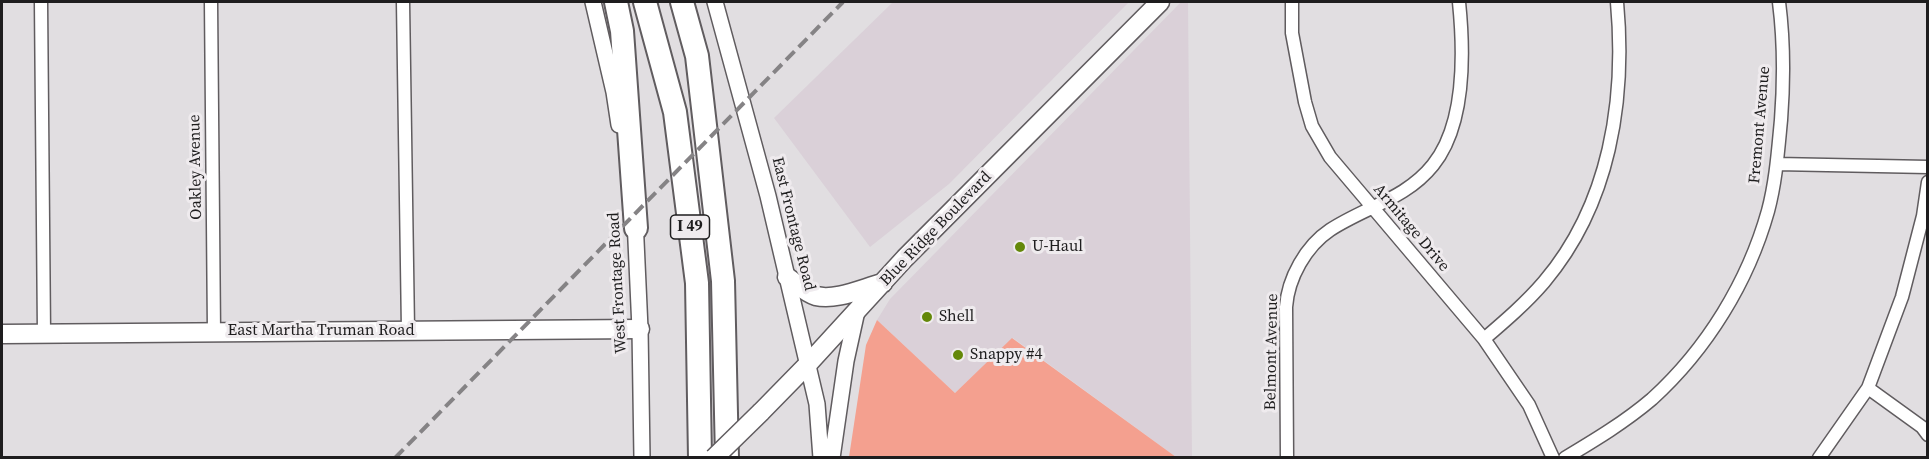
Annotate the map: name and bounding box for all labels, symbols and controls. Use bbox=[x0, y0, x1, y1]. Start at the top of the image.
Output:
street label: Fremont Avenue bbox=[1745, 65, 1775, 185]
street label: Oakley Avenue bbox=[185, 114, 207, 220]
street label: East Frontage Road bbox=[767, 155, 819, 293]
street label: Blue Ridge Boulevard bbox=[876, 168, 996, 290]
street label: Armitage Drive bbox=[1369, 180, 1453, 276]
street label: West Frontage Road bbox=[605, 212, 631, 354]
road number: I 49 bbox=[670, 215, 710, 239]
place label: U-Haul bbox=[1032, 237, 1083, 257]
marker: U-Haul bbox=[1013, 240, 1027, 254]
street label: Belmont Avenue bbox=[1261, 293, 1283, 411]
place label: Shell bbox=[939, 307, 974, 327]
marker: Shell bbox=[920, 310, 934, 324]
street label: East Martha Truman Road bbox=[227, 321, 415, 341]
place label: Snappy #4 bbox=[970, 345, 1042, 365]
marker: Snappy #4 bbox=[951, 348, 965, 362]

